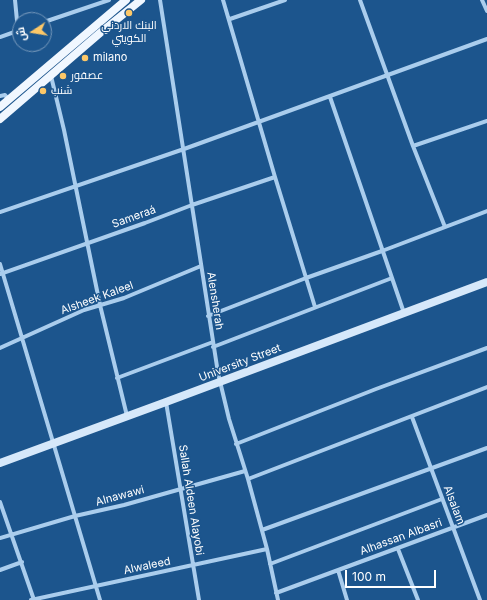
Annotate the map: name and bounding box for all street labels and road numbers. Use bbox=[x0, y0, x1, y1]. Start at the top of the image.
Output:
street label: Sameraá bbox=[110, 203, 158, 231]
street label: Alensherah bbox=[204, 271, 226, 331]
street label: Alsheek Kaleel bbox=[59, 279, 135, 317]
street label: University Street bbox=[197, 341, 283, 385]
street label: Sallah Aldeen Alayobi bbox=[176, 444, 206, 556]
street label: Alnawawi bbox=[94, 483, 146, 509]
street label: Alsalam bbox=[441, 484, 467, 526]
street label: Alhassan Albasri bbox=[358, 516, 444, 558]
street label: Alwaleed bbox=[122, 555, 172, 577]

